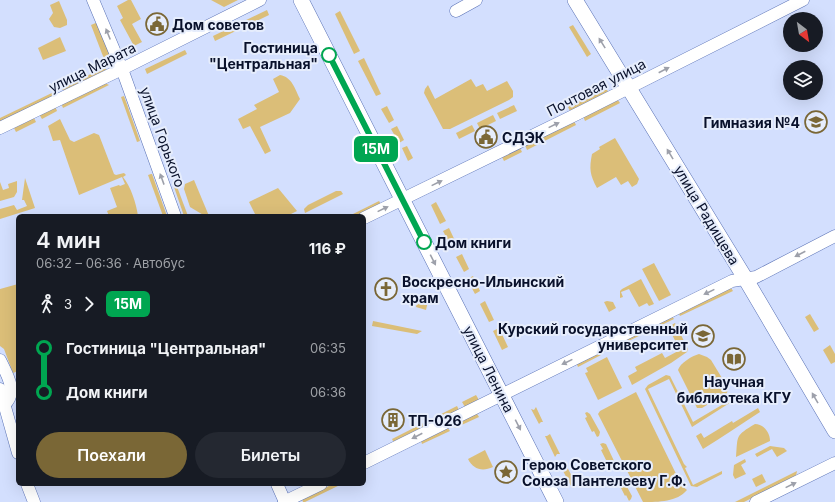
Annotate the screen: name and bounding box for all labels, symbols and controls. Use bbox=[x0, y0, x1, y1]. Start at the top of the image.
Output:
public building icon: Дом советов bbox=[144, 11, 170, 37]
north arrow bbox=[783, 12, 823, 52]
map controls bbox=[783, 12, 823, 100]
place label: Дом советов bbox=[172, 16, 264, 33]
one-way arrow bbox=[105, 29, 111, 40]
one-way arrow bbox=[598, 37, 605, 49]
street label: улица Марата bbox=[45, 38, 139, 96]
place label: Гостиница "Центральная" bbox=[209, 39, 318, 72]
marker: Гостиница "Центральная" bbox=[321, 47, 337, 63]
street label: Почтовая улица bbox=[544, 55, 648, 119]
button: layers bbox=[783, 60, 823, 100]
one-way arrow bbox=[658, 67, 670, 73]
street label: улица Горького bbox=[137, 85, 189, 189]
school or university icon: Гимназия №4 bbox=[803, 109, 829, 135]
place label: Гимназия №4 bbox=[703, 114, 800, 131]
one-way arrow bbox=[548, 122, 560, 128]
public building icon: СДЭК bbox=[473, 124, 499, 150]
place label: СДЭК bbox=[502, 129, 545, 146]
line badge: 15М bbox=[353, 136, 399, 162]
text: 15М bbox=[362, 140, 390, 157]
one-way arrow bbox=[666, 148, 673, 160]
street label: улица Радищева bbox=[671, 162, 743, 268]
one-way arrow bbox=[159, 173, 165, 185]
one-way arrow bbox=[432, 179, 443, 186]
one-way arrow bbox=[377, 206, 389, 212]
text: 4 мин bbox=[36, 227, 101, 253]
marker: Дом книги bbox=[416, 234, 432, 250]
place label: Дом книги bbox=[435, 234, 511, 251]
text: 116 ₽ bbox=[309, 239, 346, 258]
one-way arrow bbox=[795, 251, 806, 257]
one-way arrow bbox=[430, 254, 436, 265]
text: 06:32 – 06:36 · Автобус bbox=[36, 255, 185, 271]
place label: Воскресно-Ильинский храм bbox=[402, 273, 564, 306]
church icon: Воскресно-Ильинский храм bbox=[373, 276, 399, 302]
one-way arrow bbox=[703, 289, 715, 295]
icon: walk bbox=[36, 293, 58, 315]
icon: forward bbox=[78, 293, 100, 315]
text: 15М bbox=[114, 295, 142, 312]
text: 3 bbox=[64, 296, 72, 312]
place label: Курский государственный университет bbox=[498, 320, 688, 353]
street label: улица Ленина bbox=[460, 323, 518, 415]
school or university icon: Курский государственный университет bbox=[690, 323, 716, 349]
text: Гостиница "Центральная" bbox=[66, 339, 266, 358]
text: 06:35 bbox=[310, 340, 346, 356]
library icon: Научная библиотека КГУ bbox=[721, 346, 747, 372]
one-way arrow bbox=[561, 359, 573, 365]
place label: Научная библиотека КГУ bbox=[677, 373, 791, 406]
text: Дом книги bbox=[66, 383, 148, 402]
text: 06:36 bbox=[310, 384, 346, 400]
one-way arrow bbox=[812, 392, 819, 404]
building icon: ТП-026 bbox=[380, 407, 406, 433]
place label: ТП-026 bbox=[408, 412, 462, 429]
one-way arrow bbox=[514, 419, 521, 431]
button: Поехали bbox=[36, 432, 187, 478]
button: Билеты bbox=[195, 432, 346, 478]
one-way arrow bbox=[411, 433, 423, 439]
place label: Герою Советского Союза Пантелееву Г.Ф. bbox=[522, 456, 687, 489]
place icon: Герою Советского Союза Пантелееву Г.Ф. bbox=[493, 459, 519, 485]
one-way arrow bbox=[785, 482, 797, 488]

